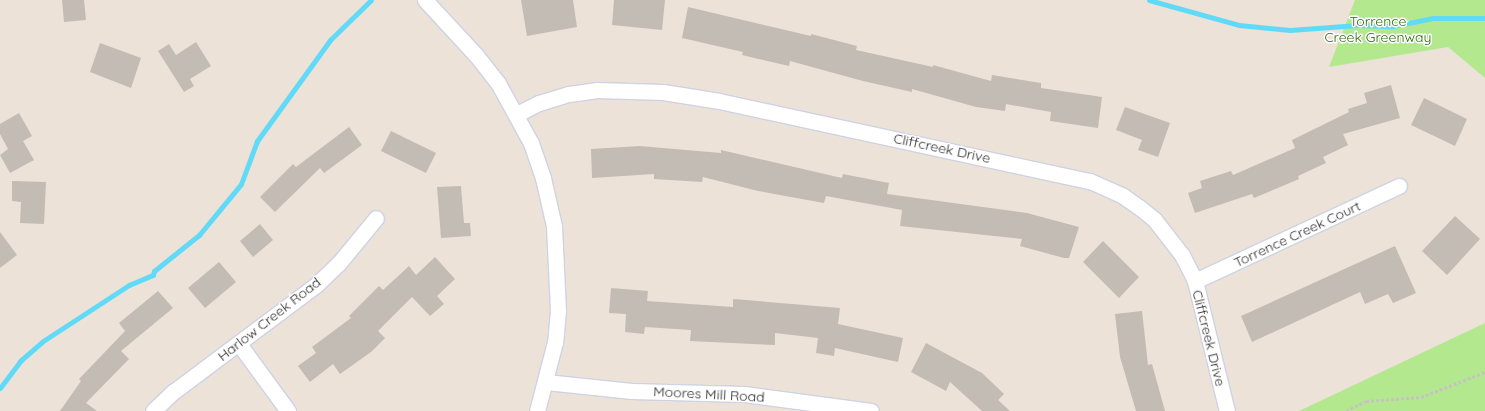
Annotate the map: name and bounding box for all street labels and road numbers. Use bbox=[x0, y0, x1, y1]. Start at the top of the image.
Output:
street label: Cliffcreek Drive bbox=[892, 130, 992, 166]
street label: Torrence Creek Court bbox=[1231, 197, 1363, 271]
street label: Harlow Creek Road bbox=[214, 274, 324, 364]
street label: Cliffcreek Drive bbox=[1189, 288, 1229, 388]
street label: Moores Mill Road bbox=[653, 383, 765, 405]

